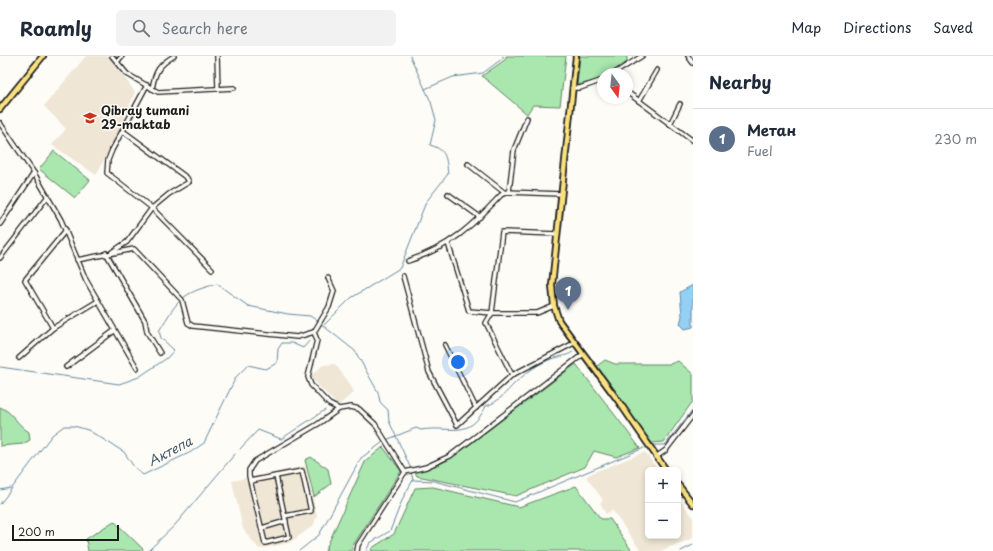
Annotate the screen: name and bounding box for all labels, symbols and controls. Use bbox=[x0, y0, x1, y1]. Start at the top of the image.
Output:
search box bbox=[116, 10, 396, 46]
text: Roamly bbox=[20, 14, 92, 42]
text: Search here bbox=[162, 16, 248, 39]
icon: search bbox=[130, 17, 152, 39]
text: Map bbox=[791, 17, 821, 38]
text: Directions bbox=[843, 17, 911, 38]
text: Saved bbox=[933, 17, 973, 38]
north arrow bbox=[597, 68, 633, 104]
text: Nearby bbox=[709, 69, 771, 95]
place label: Qibray tumani 29-maktab bbox=[101, 101, 190, 133]
school or university icon: Qibray tumani 29-maktab bbox=[82, 110, 98, 126]
text: Метан bbox=[747, 118, 796, 141]
text: 1 bbox=[719, 129, 725, 148]
text: 230 m bbox=[935, 129, 977, 148]
text: Fuel bbox=[747, 141, 773, 160]
pin: 1 bbox=[555, 277, 581, 310]
your location bbox=[448, 352, 468, 372]
water label: Актепа bbox=[144, 430, 196, 470]
map controls bbox=[645, 467, 681, 539]
button: + bbox=[645, 467, 681, 503]
button: − bbox=[645, 503, 681, 539]
scale bar bbox=[12, 523, 119, 542]
text: 200 m bbox=[18, 523, 55, 540]

